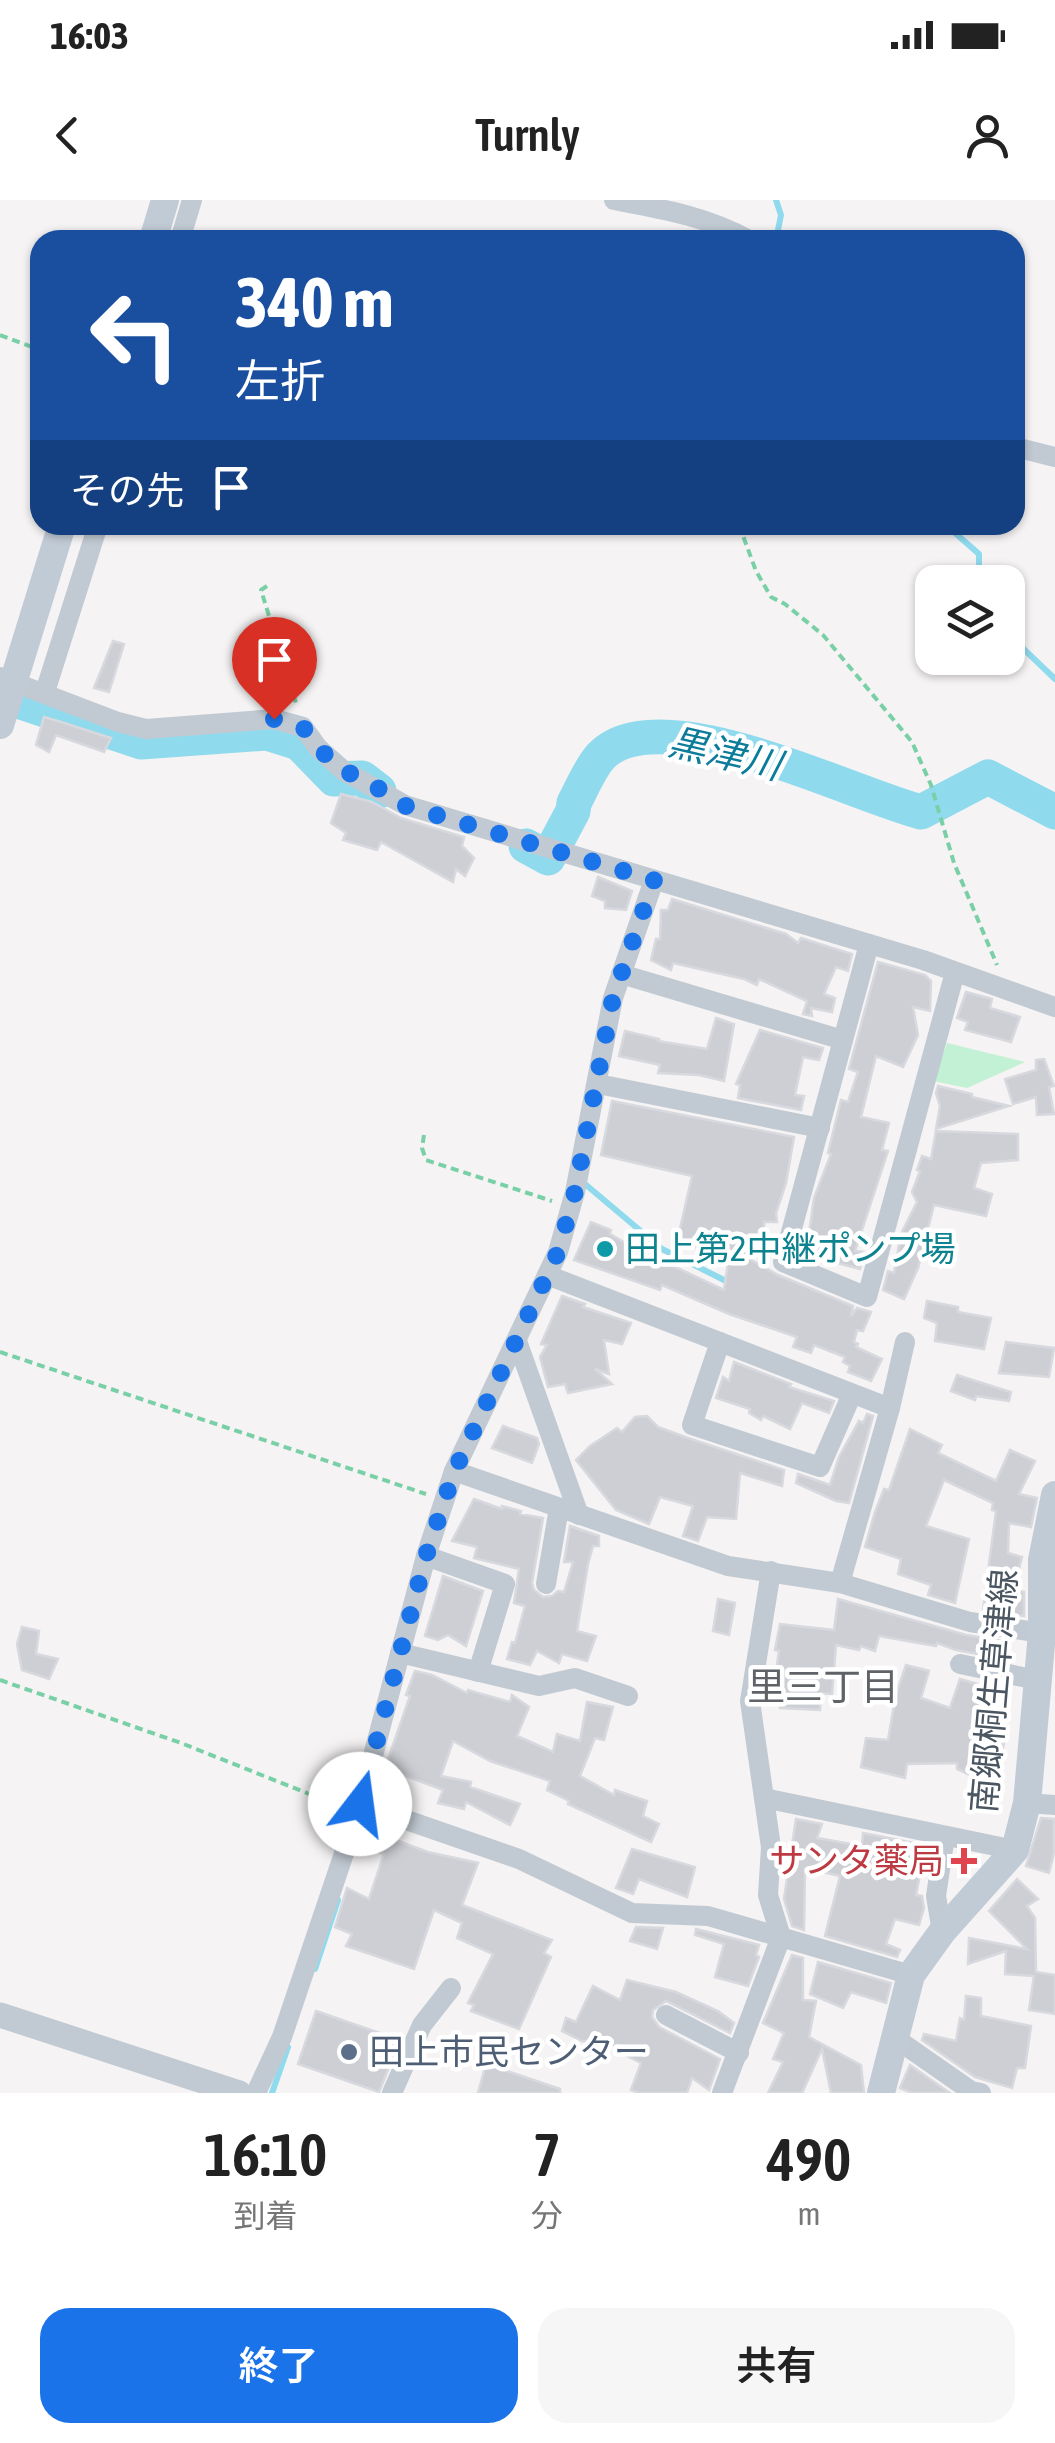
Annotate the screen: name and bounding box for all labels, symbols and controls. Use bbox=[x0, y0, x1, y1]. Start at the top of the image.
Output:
text: 16:03 bbox=[50, 14, 129, 57]
icon: back bbox=[40, 108, 95, 163]
icon: person bbox=[960, 108, 1015, 163]
text: Turnly bbox=[475, 109, 580, 161]
text: 340 m bbox=[235, 262, 394, 342]
icon: left bbox=[70, 270, 200, 400]
text: 左折 bbox=[235, 355, 325, 407]
icon: arrive bbox=[204, 460, 259, 515]
text: その先 bbox=[70, 469, 184, 512]
map controls bbox=[915, 565, 1025, 675]
button: layers bbox=[915, 565, 1025, 675]
pin bbox=[232, 617, 317, 720]
icon: arrive bbox=[247, 632, 302, 687]
water label: 黒津川 bbox=[665, 720, 789, 788]
place label: 田上第2中継ポンプ場 bbox=[625, 1228, 955, 1268]
marker: 田上第2中継ポンプ場 bbox=[594, 1238, 616, 1260]
street label: 南郷桐生草津線 bbox=[962, 1567, 1024, 1815]
district label: 里三丁目 bbox=[747, 1665, 899, 1708]
position arrow bbox=[308, 1752, 412, 1856]
place label: サンタ薬局 bbox=[769, 1840, 944, 1880]
marker: サンタ薬局 bbox=[953, 1850, 975, 1872]
place label: 田上市民センター bbox=[369, 2031, 649, 2071]
marker: 田上市民センター bbox=[338, 2041, 360, 2063]
text: 16:10 bbox=[204, 2120, 327, 2189]
text: 7 bbox=[533, 2120, 561, 2189]
text: 490 bbox=[767, 2125, 851, 2194]
text: m bbox=[797, 2195, 820, 2232]
text: 到着 bbox=[233, 2197, 297, 2234]
text: 分 bbox=[531, 2197, 563, 2234]
button: 終了 bbox=[40, 2308, 518, 2423]
button: 共有 bbox=[538, 2308, 1015, 2423]

